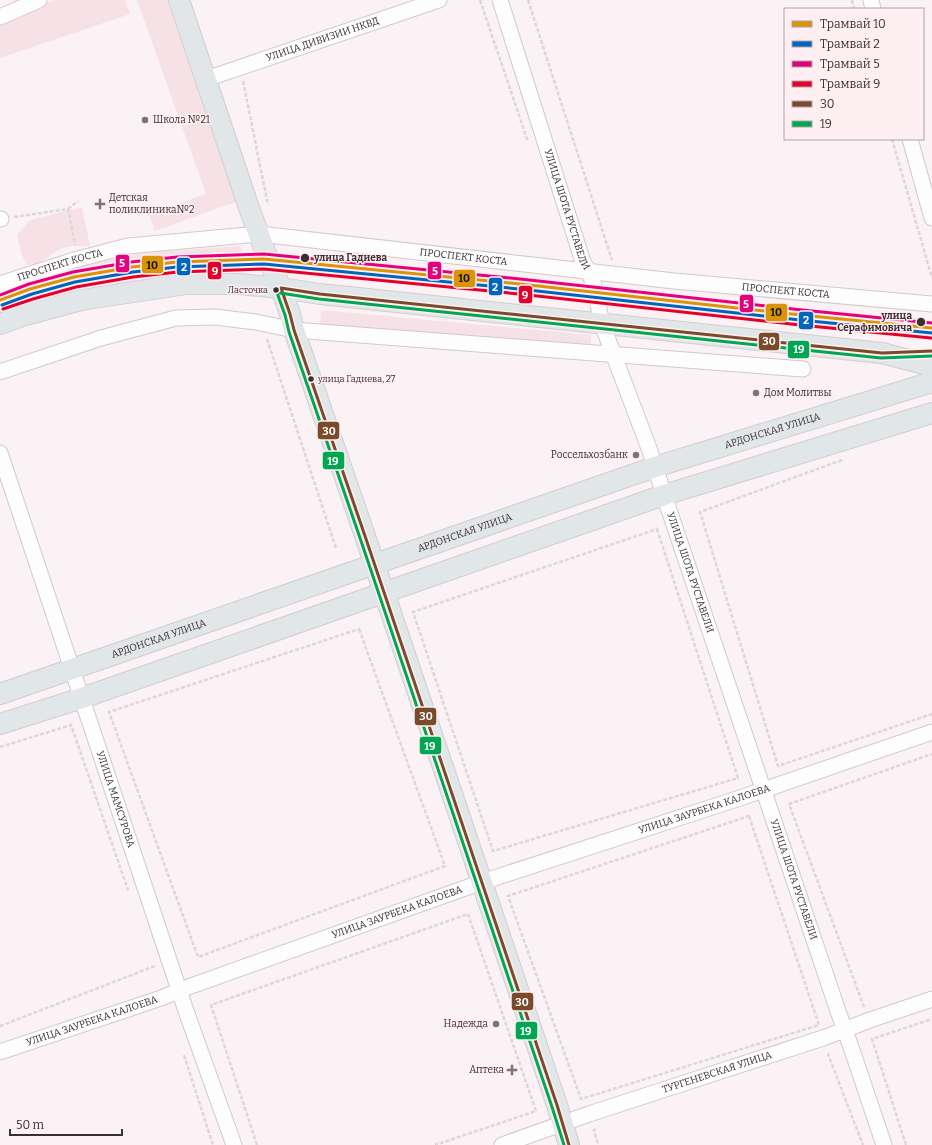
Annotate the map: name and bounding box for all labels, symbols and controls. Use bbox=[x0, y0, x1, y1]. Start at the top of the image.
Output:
legend bbox=[784, 8, 924, 140]
street label: УЛИЦА ДИВИЗИИ НКВД bbox=[264, 15, 381, 64]
text: Трамвай 10 bbox=[820, 17, 886, 31]
text: Трамвай 2 bbox=[820, 37, 880, 51]
text: Трамвай 5 bbox=[820, 57, 880, 71]
text: Трамвай 9 bbox=[820, 77, 880, 91]
text: 30 bbox=[820, 97, 835, 111]
place label: Школа №21 bbox=[153, 114, 210, 126]
marker: Школа №21 bbox=[140, 115, 150, 125]
text: 19 bbox=[820, 117, 832, 131]
street label: УЛИЦА ШОТА РУСТАВЕЛИ bbox=[542, 148, 593, 272]
place label: Детская поликлиника№2 bbox=[109, 192, 195, 216]
marker: Детская поликлиника№2 bbox=[94, 198, 106, 210]
street label: ПРОСПЕКТ КОСТА bbox=[419, 246, 509, 268]
street label: ПРОСПЕКТ КОСТА bbox=[16, 247, 105, 284]
marker: улица Гадиева bbox=[299, 252, 311, 264]
place label: улица Гадиева bbox=[313, 252, 388, 264]
line badge: 5 bbox=[115, 254, 130, 273]
line badge: 10 bbox=[141, 255, 164, 274]
text: 5 bbox=[119, 257, 125, 270]
line badge: 2 bbox=[176, 257, 191, 276]
text: 10 bbox=[146, 259, 158, 272]
text: 2 bbox=[181, 261, 187, 274]
line badge: 9 bbox=[207, 261, 222, 280]
line badge: 5 bbox=[427, 261, 442, 280]
text: 9 bbox=[212, 265, 219, 278]
text: 5 bbox=[432, 265, 438, 278]
line badge: 10 bbox=[453, 269, 476, 288]
text: 10 bbox=[458, 272, 470, 285]
line badge: 2 bbox=[488, 277, 503, 296]
text: 2 bbox=[492, 281, 498, 294]
street label: ПРОСПЕКТ КОСТА bbox=[741, 281, 831, 301]
place label: Ласточка bbox=[228, 285, 268, 295]
marker: Ласточка bbox=[271, 285, 281, 295]
line badge: 9 bbox=[518, 285, 533, 304]
text: 9 bbox=[522, 289, 529, 302]
line badge: 5 bbox=[739, 294, 754, 313]
text: 5 bbox=[743, 298, 749, 311]
line badge: 10 bbox=[765, 303, 788, 322]
text: 10 bbox=[770, 306, 782, 319]
place label: улица Серафимовича bbox=[837, 310, 912, 334]
line badge: 2 bbox=[798, 311, 814, 330]
text: 2 bbox=[803, 314, 809, 327]
marker: улица Серафимовича bbox=[915, 316, 927, 328]
line badge: 30 bbox=[758, 332, 780, 351]
text: 30 bbox=[762, 335, 776, 348]
line badge: 19 bbox=[787, 340, 810, 359]
text: 19 bbox=[793, 343, 805, 356]
marker: улица Гадиева, 27 bbox=[306, 374, 316, 384]
place label: улица Гадиева, 27 bbox=[317, 374, 396, 384]
place label: Дом Молитвы bbox=[764, 387, 831, 399]
marker: Дом Молитвы bbox=[751, 388, 761, 398]
street label: АРДОНСКАЯ УЛИЦА bbox=[723, 410, 822, 451]
line badge: 30 bbox=[317, 421, 340, 440]
text: 30 bbox=[322, 425, 336, 438]
place label: Россельхозбанк bbox=[551, 448, 628, 461]
marker: Россельхозбанк bbox=[631, 450, 641, 460]
line badge: 19 bbox=[322, 451, 345, 470]
text: 19 bbox=[327, 455, 339, 468]
street label: АРДОНСКАЯ УЛИЦА bbox=[416, 511, 515, 555]
street label: УЛИЦА ШОТА РУСТАВЕЛИ bbox=[664, 511, 716, 634]
street label: АРДОНСКАЯ УЛИЦА bbox=[110, 617, 208, 661]
line badge: 30 bbox=[414, 707, 437, 726]
text: 30 bbox=[419, 710, 433, 723]
line badge: 19 bbox=[419, 736, 442, 755]
text: 19 bbox=[424, 740, 436, 753]
street label: УЛИЦА МАМСУРОВА bbox=[94, 749, 137, 850]
street label: УЛИЦА ЗАУРБЕКА КАЛОЕВА bbox=[637, 782, 773, 837]
street label: УЛИЦА ШОТА РУСТАВЕЛИ bbox=[768, 818, 820, 941]
street label: УЛИЦА ЗАУРБЕКА КАЛОЕВА bbox=[330, 883, 465, 941]
line badge: 30 bbox=[511, 992, 534, 1011]
street label: УЛИЦА ЗАУРБЕКА КАЛОЕВА bbox=[25, 993, 160, 1049]
text: 30 bbox=[515, 996, 529, 1009]
place label: Надежда bbox=[444, 1018, 489, 1030]
marker: Надежда bbox=[491, 1019, 501, 1029]
line badge: 19 bbox=[515, 1021, 538, 1040]
text: 19 bbox=[520, 1025, 532, 1038]
street label: ТУРГЕНЕВСКАЯ УЛИЦА bbox=[661, 1049, 774, 1096]
place label: Аптека bbox=[469, 1064, 505, 1076]
marker: Аптека bbox=[507, 1065, 517, 1075]
scale bar bbox=[10, 1111, 122, 1137]
text: 50 m bbox=[16, 1118, 45, 1132]

